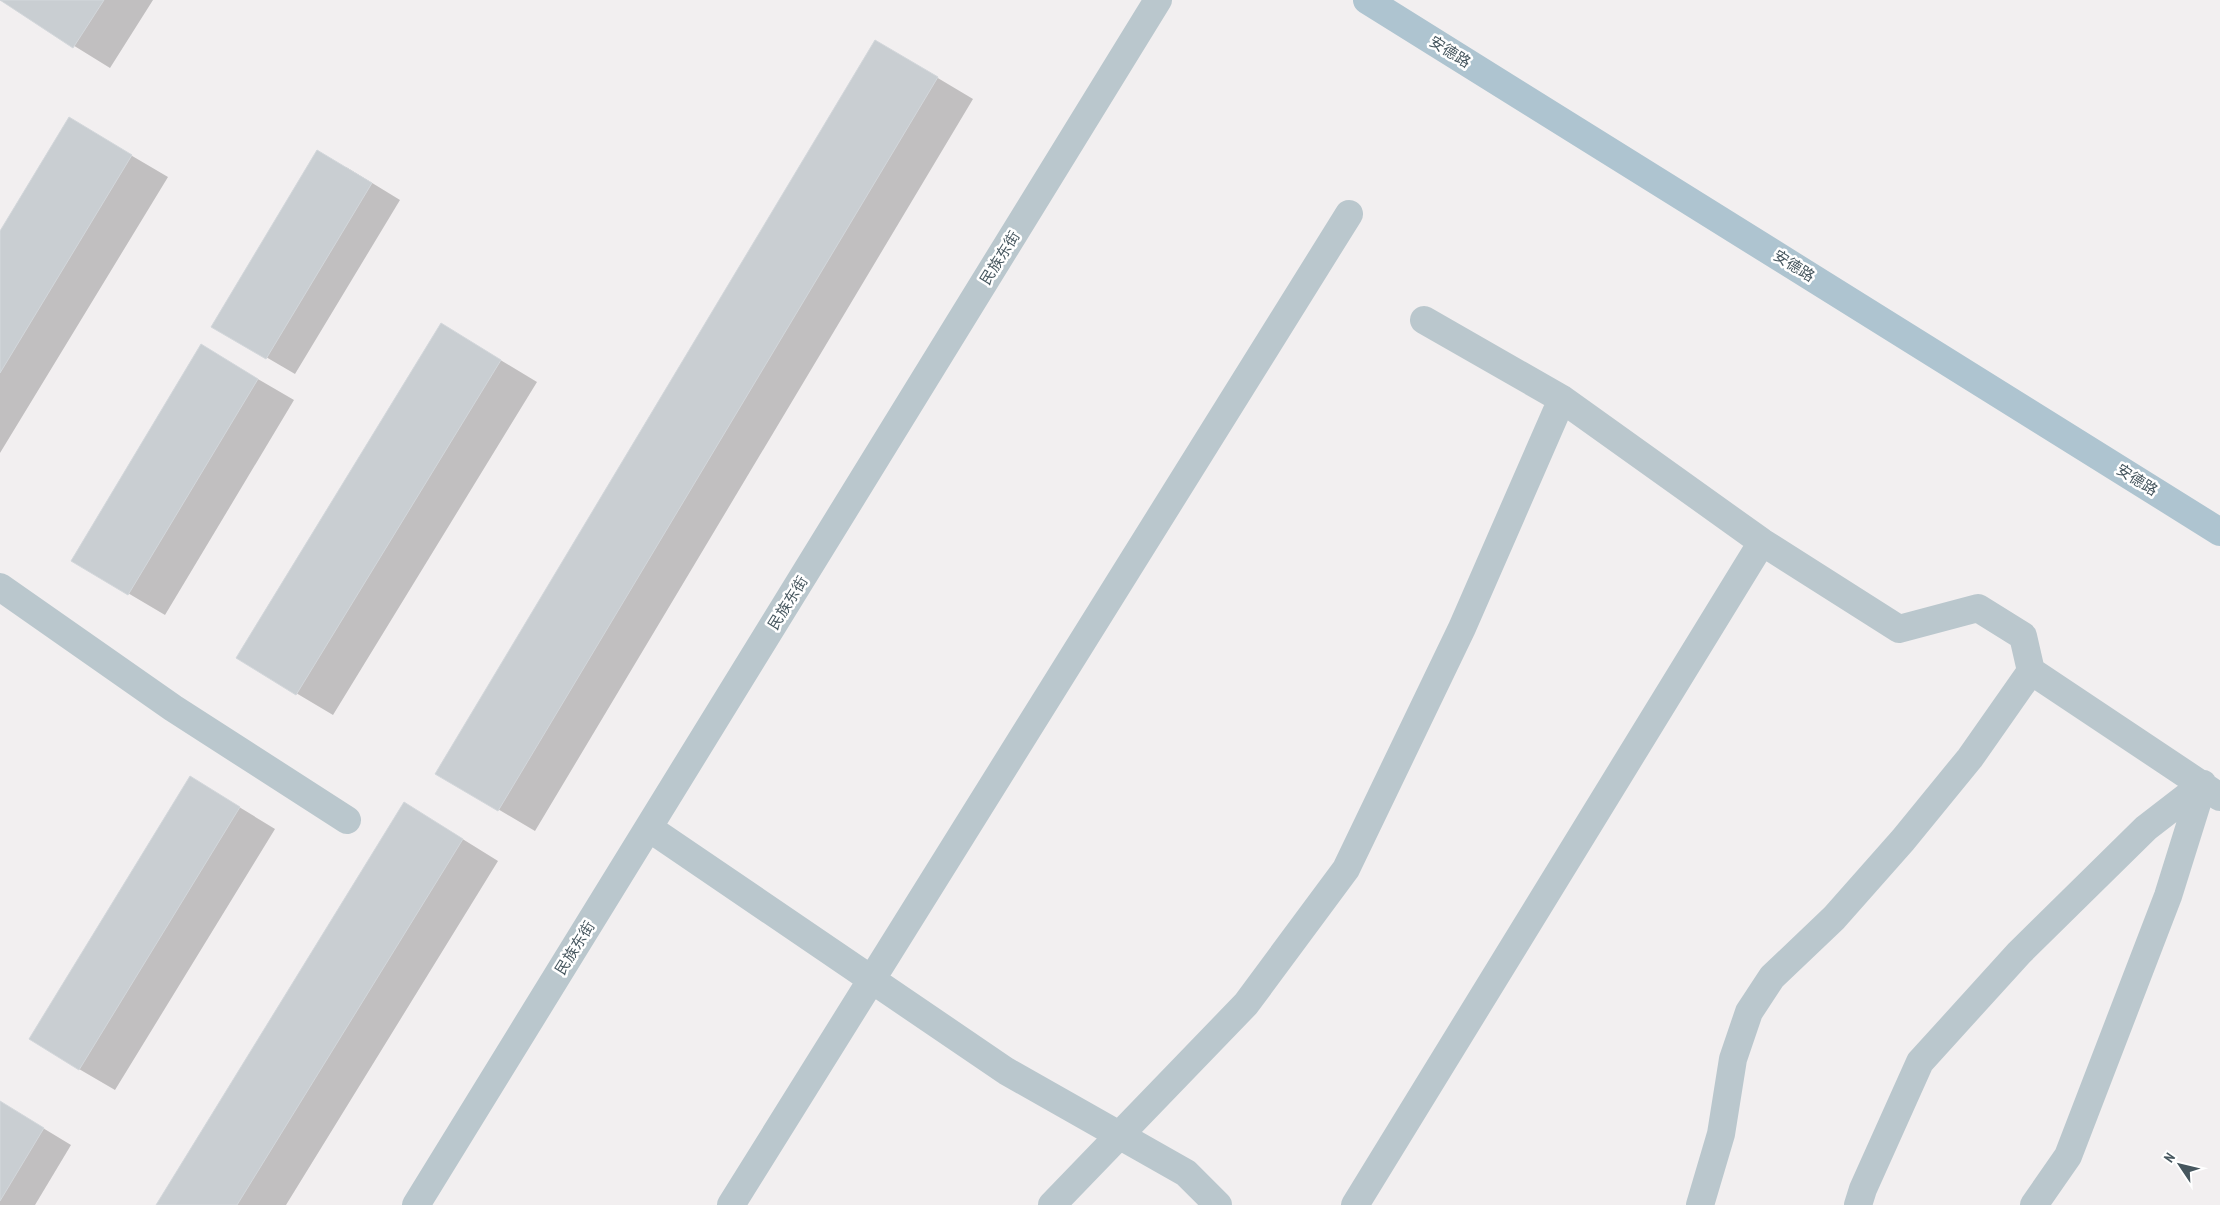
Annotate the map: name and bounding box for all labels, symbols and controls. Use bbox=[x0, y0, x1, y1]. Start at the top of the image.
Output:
street label: 安德路 bbox=[1426, 32, 1474, 72]
street label: 民族东街 bbox=[976, 227, 1024, 288]
street label: 安德路 bbox=[1770, 246, 1818, 286]
street label: 安德路 bbox=[2113, 460, 2161, 500]
street label: 民族东街 bbox=[764, 572, 812, 633]
street label: 民族东街 bbox=[551, 917, 599, 978]
north arrow bbox=[2155, 1140, 2205, 1190]
text: N bbox=[2160, 1149, 2179, 1166]

